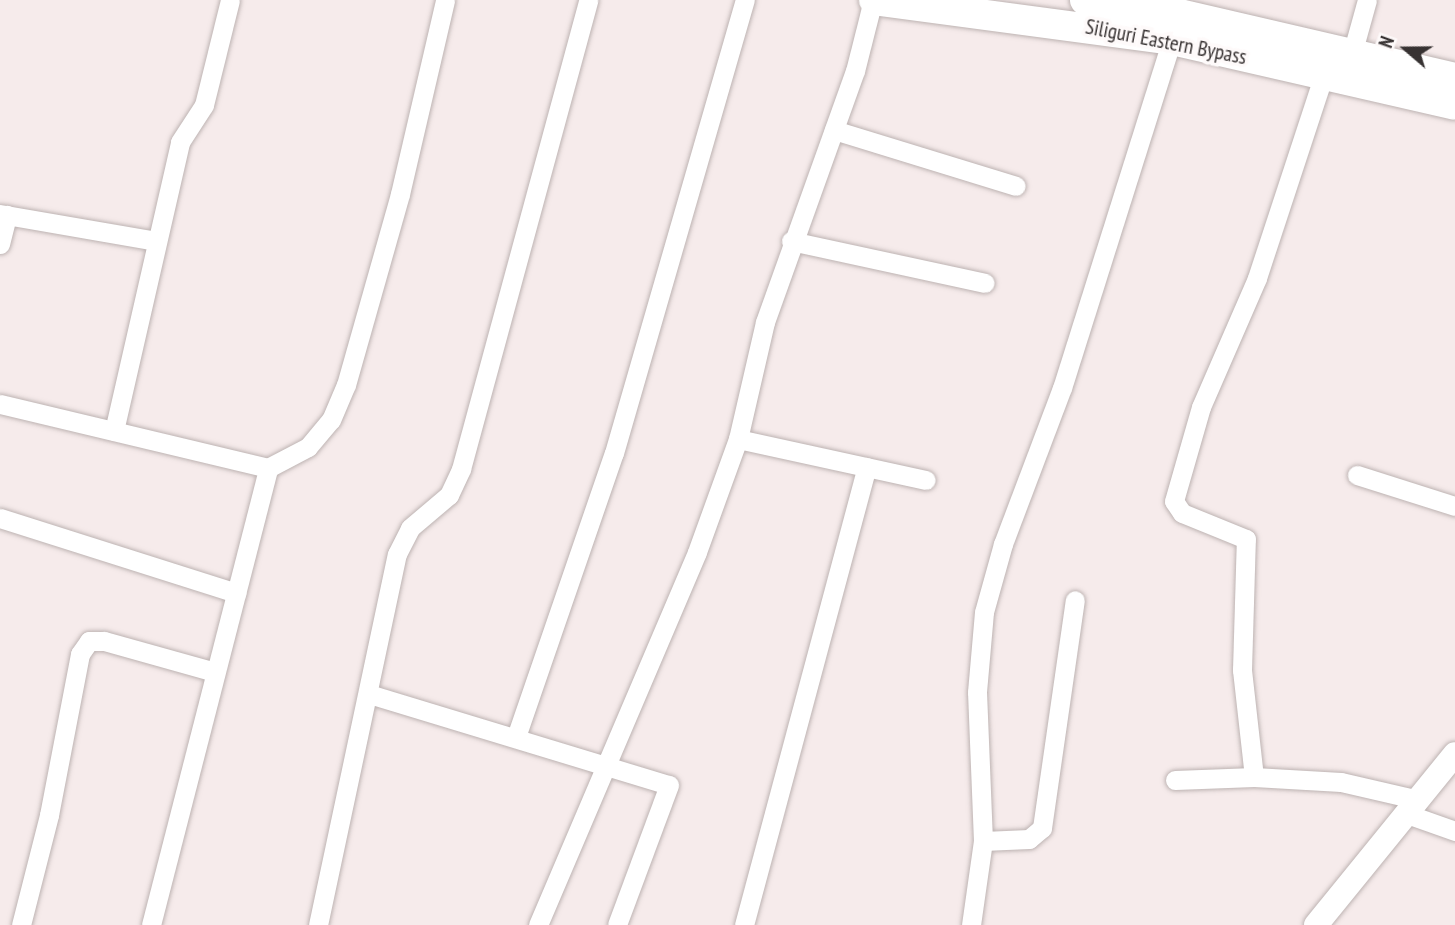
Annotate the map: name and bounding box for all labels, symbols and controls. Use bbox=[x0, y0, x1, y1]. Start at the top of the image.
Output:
street label: Siliguri Eastern Bypass bbox=[1083, 14, 1249, 70]
north arrow bbox=[1371, 14, 1441, 84]
text: N bbox=[1373, 33, 1399, 51]

